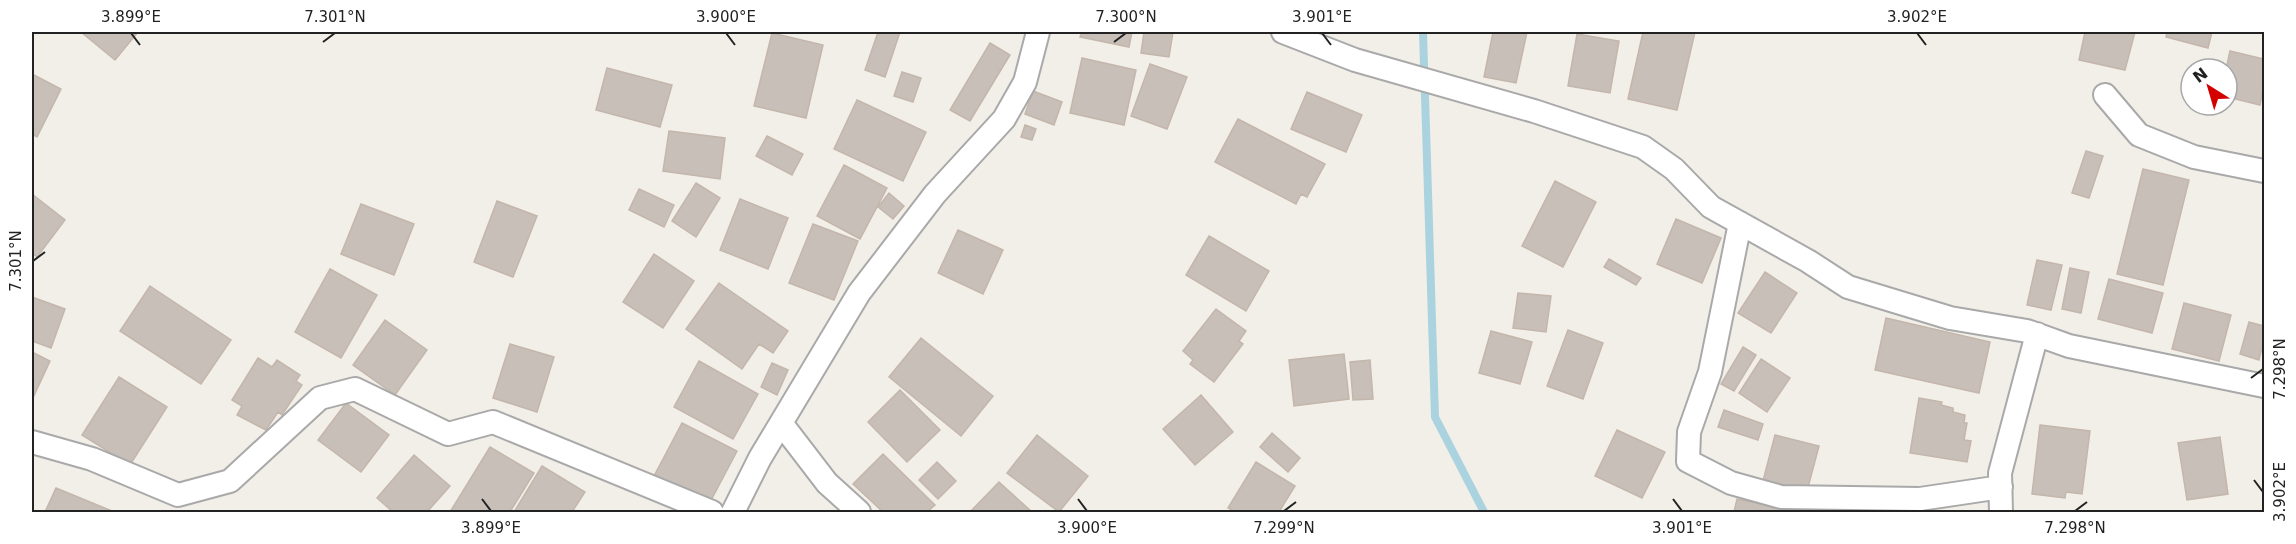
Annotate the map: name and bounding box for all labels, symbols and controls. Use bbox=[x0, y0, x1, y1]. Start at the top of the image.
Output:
text: 3.899°E bbox=[101, 8, 161, 26]
text: 7.301°N bbox=[304, 8, 366, 26]
text: 3.900°E bbox=[696, 8, 756, 26]
text: 7.300°N bbox=[1095, 8, 1157, 26]
text: 3.901°E bbox=[1292, 8, 1352, 26]
text: 3.902°E bbox=[1887, 8, 1947, 26]
north arrow bbox=[2179, 57, 2239, 117]
text: N bbox=[2189, 64, 2211, 87]
text: 7.301°N bbox=[7, 230, 25, 292]
text: 7.298°N bbox=[2271, 338, 2289, 400]
text: 3.902°E bbox=[2271, 462, 2289, 522]
text: 3.899°E bbox=[461, 519, 521, 537]
text: 3.900°E bbox=[1057, 519, 1117, 537]
text: 7.299°N bbox=[1253, 519, 1315, 537]
text: 3.901°E bbox=[1652, 519, 1712, 537]
text: 7.298°N bbox=[2044, 519, 2106, 537]

